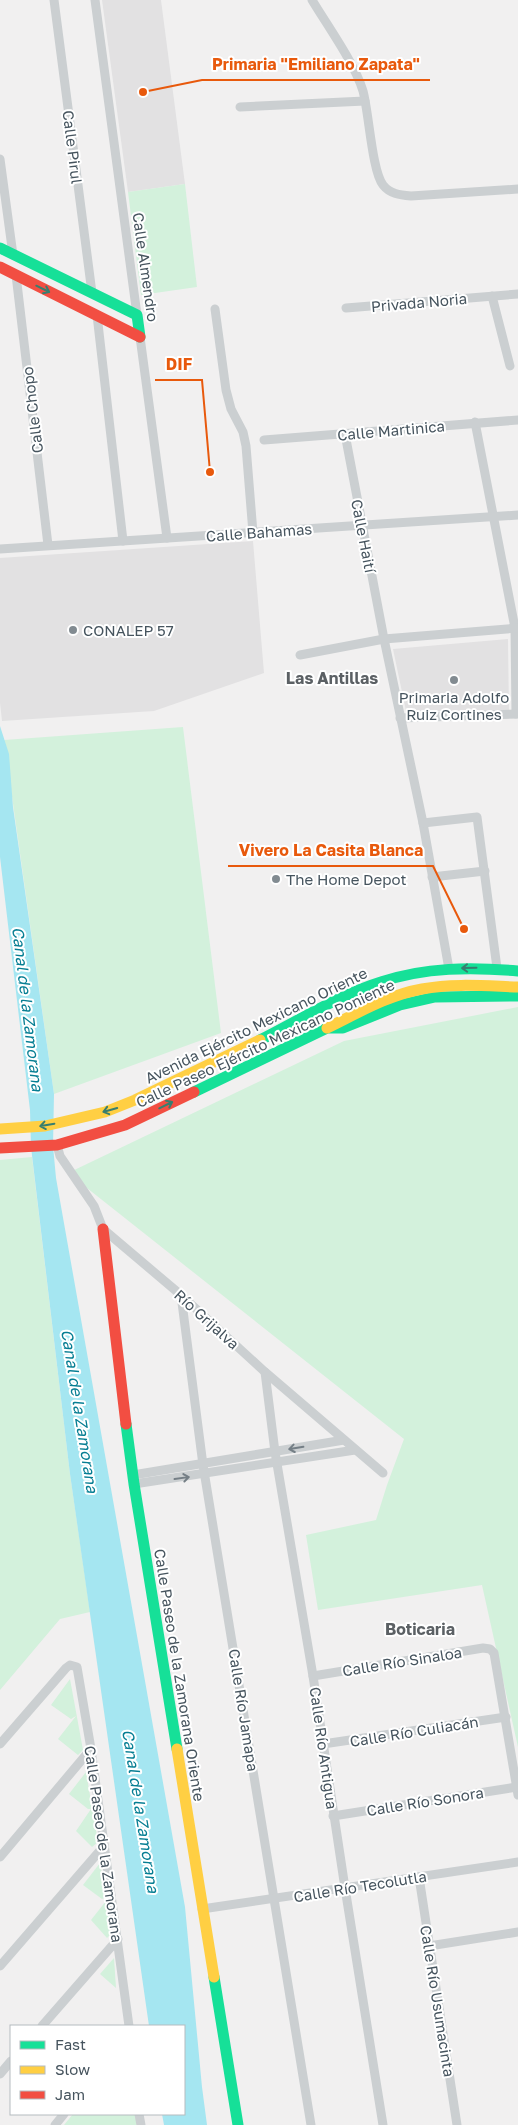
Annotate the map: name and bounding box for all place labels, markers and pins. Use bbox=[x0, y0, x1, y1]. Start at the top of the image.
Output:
callout: Primaria "Emiliano Zapata" bbox=[202, 49, 430, 80]
callout: DIF bbox=[155, 349, 202, 380]
place label: CONALEP 57 bbox=[83, 621, 174, 639]
marker: CONALEP 57 bbox=[67, 624, 79, 636]
marker: Primaria Adolfo Ruiz Cortines bbox=[448, 674, 460, 686]
place label: Primaria Adolfo Ruiz Cortines bbox=[399, 688, 509, 723]
callout: Vivero La Casita Blanca bbox=[228, 835, 433, 866]
place label: The Home Depot bbox=[286, 870, 407, 888]
marker: The Home Depot bbox=[270, 873, 282, 885]

